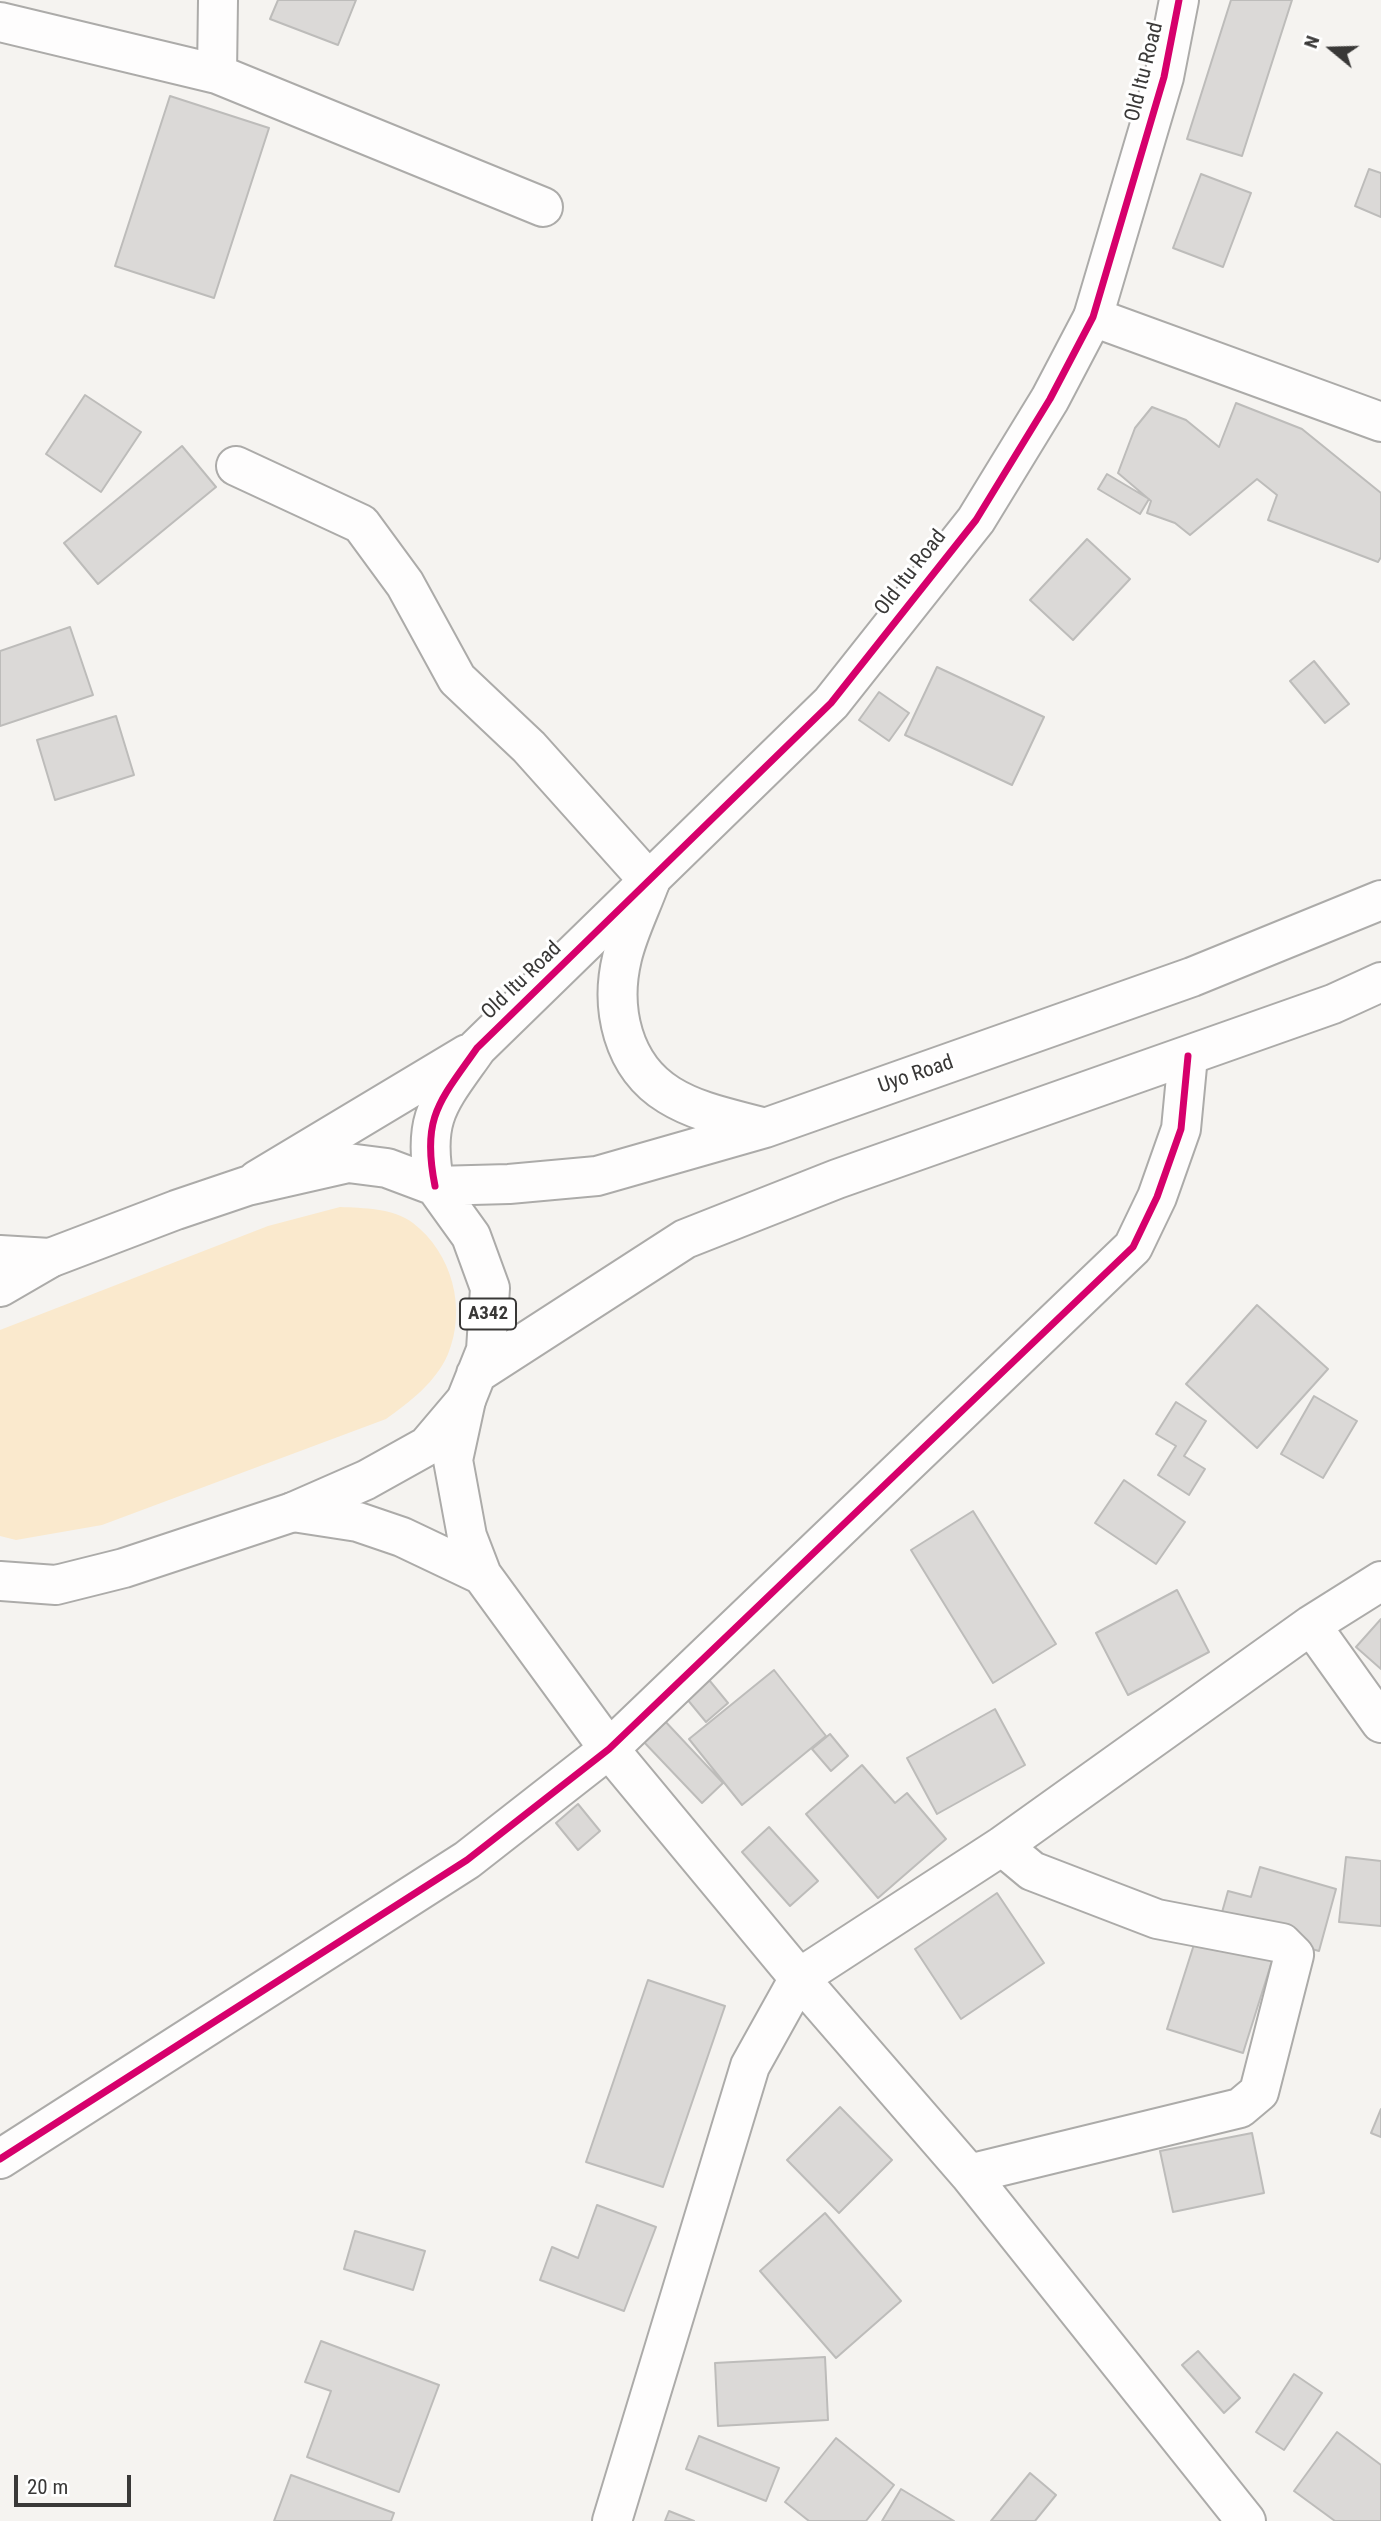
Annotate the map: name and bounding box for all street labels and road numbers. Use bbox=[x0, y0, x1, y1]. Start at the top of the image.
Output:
street label: Old Itu Road bbox=[1121, 20, 1169, 124]
street label: Old Itu Road bbox=[870, 525, 952, 621]
street label: Old Itu Road bbox=[477, 937, 567, 1025]
street label: Uyo Road bbox=[875, 1050, 957, 1100]
road number: A342 bbox=[460, 1298, 516, 1330]

